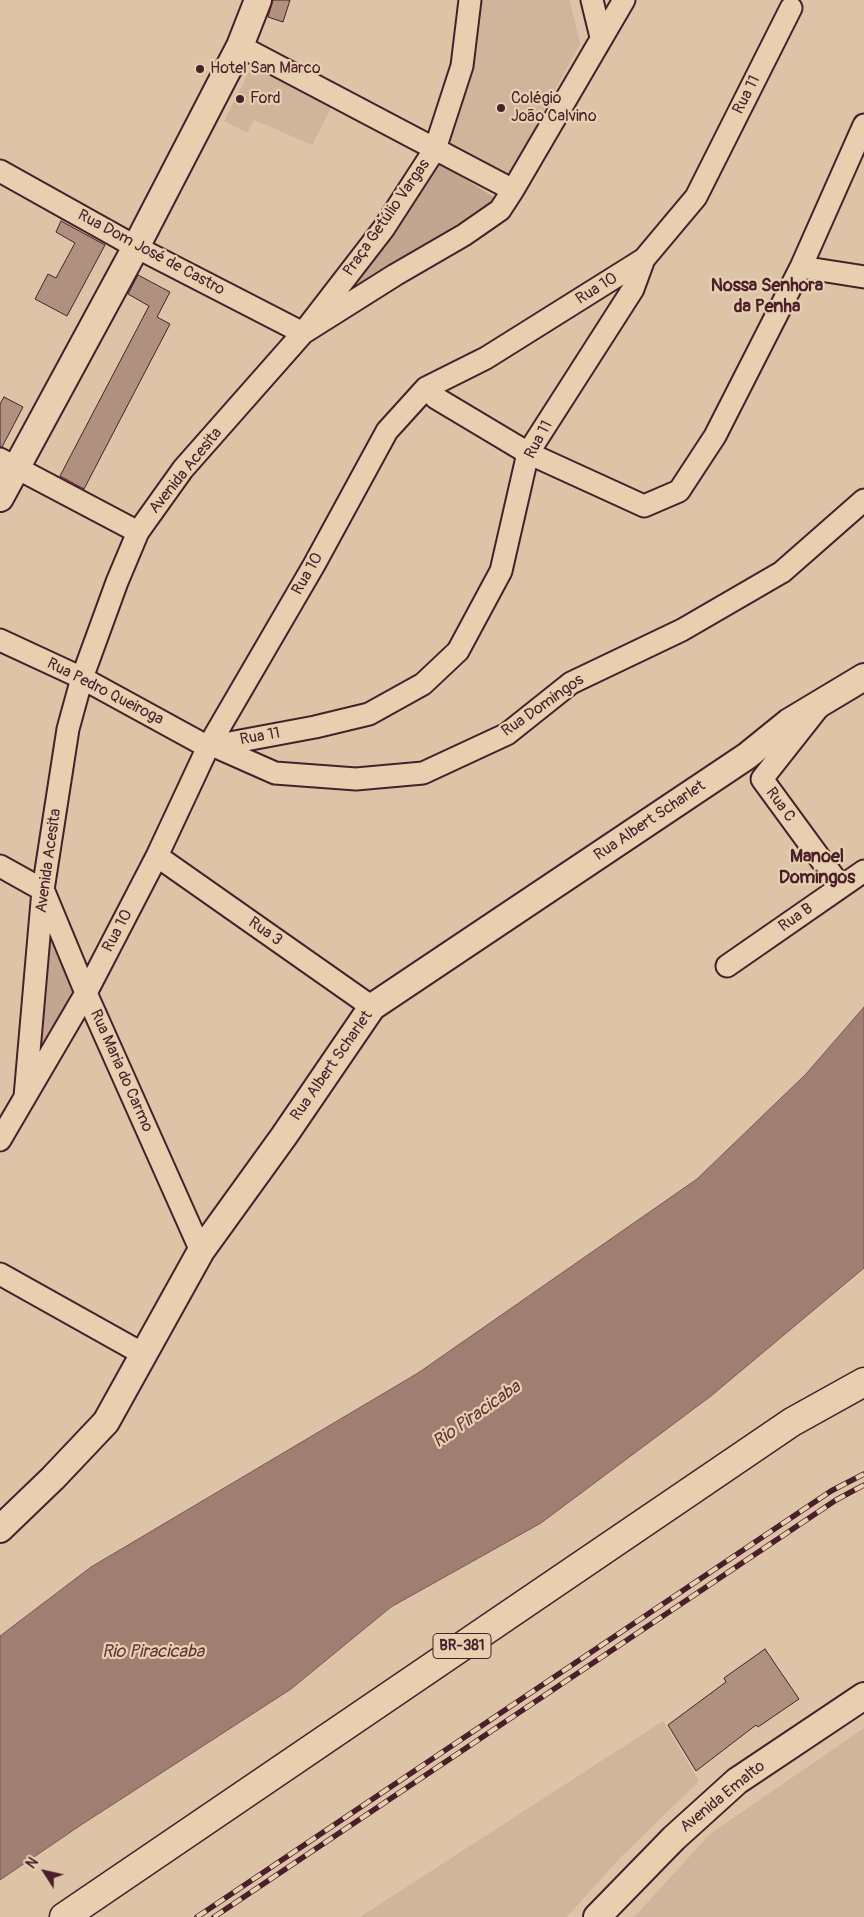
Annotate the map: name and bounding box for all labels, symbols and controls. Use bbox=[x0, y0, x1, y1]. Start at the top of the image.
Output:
place label: Hotel San Marco bbox=[210, 59, 321, 79]
marker: Hotel San Marco bbox=[194, 63, 206, 75]
street label: Rua 11 bbox=[729, 72, 765, 118]
place label: Ford bbox=[250, 89, 281, 109]
place label: Colégio João Calvino bbox=[511, 89, 597, 127]
marker: Ford bbox=[234, 93, 246, 105]
marker: Colégio João Calvino bbox=[495, 102, 507, 114]
street label: Praça Getúlio Vargas bbox=[340, 156, 434, 280]
street label: Rua Dom José de Castro bbox=[74, 206, 228, 300]
street label: Rua 10 bbox=[573, 269, 621, 309]
district label: Nossa Senhora da Penha bbox=[711, 275, 823, 318]
street label: Rua 11 bbox=[521, 418, 557, 462]
street label: Avenida Acesita bbox=[145, 424, 227, 518]
street label: Rua 10 bbox=[288, 550, 328, 598]
street label: Rua Pedro Queiroga bbox=[43, 654, 167, 730]
street label: Rua Domingos bbox=[498, 671, 588, 741]
street label: Rua 11 bbox=[238, 724, 282, 750]
street label: Rua Albert Scharlet bbox=[591, 777, 709, 865]
street label: Rua C bbox=[761, 784, 799, 826]
street label: Avenida Acesita bbox=[32, 808, 66, 914]
district label: Manoel Domingos bbox=[779, 846, 855, 889]
street label: Rua B bbox=[775, 899, 817, 937]
street label: Rua 10 bbox=[99, 906, 137, 956]
street label: Rua 3 bbox=[244, 913, 286, 951]
street label: Rua Maria do Carmo bbox=[85, 1007, 157, 1135]
street label: Rua Albert Scharlet bbox=[287, 1007, 377, 1125]
water label: Rio Piracicaba bbox=[429, 1377, 525, 1453]
road number: BR-381 bbox=[433, 1634, 491, 1658]
water label: Rio Piracicaba bbox=[102, 1641, 204, 1663]
street label: Avenida Emalto bbox=[677, 1757, 769, 1837]
north arrow bbox=[20, 1847, 70, 1897]
text: N bbox=[23, 1854, 42, 1872]

